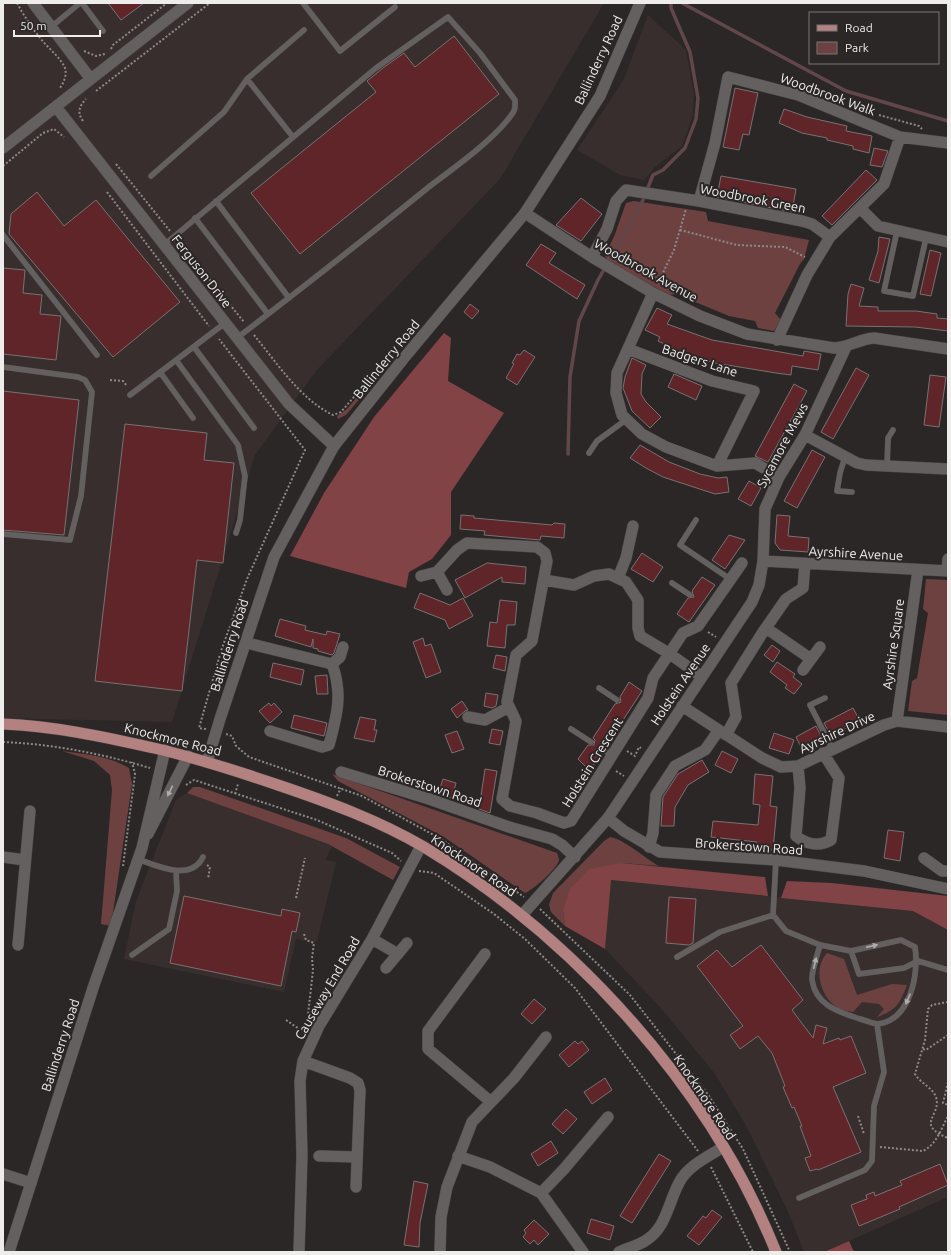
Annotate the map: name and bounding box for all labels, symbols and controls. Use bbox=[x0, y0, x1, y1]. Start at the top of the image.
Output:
scale bar bbox=[14, 12, 100, 38]
legend bbox=[809, 12, 939, 64]
street label: Ballinderry Road bbox=[571, 13, 625, 107]
text: 50 m bbox=[20, 19, 47, 32]
text: Road bbox=[845, 21, 873, 34]
text: Park bbox=[845, 41, 869, 54]
street label: Woodbrook Walk bbox=[778, 70, 878, 118]
street label: Woodbrook Green bbox=[699, 181, 807, 215]
street label: Ferguson Drive bbox=[169, 232, 235, 310]
street label: Woodbrook Avenue bbox=[592, 236, 700, 304]
street label: Ballinderry Road bbox=[350, 317, 422, 401]
street label: Badgers Lane bbox=[660, 341, 740, 379]
street label: Sycamore Mews bbox=[754, 400, 810, 490]
street label: Ayrshire Avenue bbox=[808, 544, 904, 562]
street label: Ballinderry Road bbox=[207, 597, 251, 693]
street label: Ayrshire Square bbox=[880, 598, 906, 690]
street label: Holstein Avenue bbox=[648, 641, 712, 727]
street label: Ayrshire Drive bbox=[797, 708, 877, 756]
street label: Holstein Crescent bbox=[559, 715, 625, 809]
street label: Knockmore Road bbox=[123, 720, 223, 758]
street label: Brokerstown Road bbox=[376, 763, 484, 809]
one-way arrow bbox=[167, 785, 173, 796]
street label: Knockmore Road bbox=[429, 831, 519, 899]
street label: Brokerstown Road bbox=[695, 835, 803, 857]
street label: Causeway End Road bbox=[292, 934, 362, 1042]
one-way arrow bbox=[865, 943, 878, 949]
one-way arrow bbox=[813, 957, 819, 969]
one-way arrow bbox=[905, 993, 911, 1004]
street label: Ballinderry Road bbox=[38, 997, 82, 1093]
street label: Knockmore Road bbox=[671, 1052, 739, 1142]

